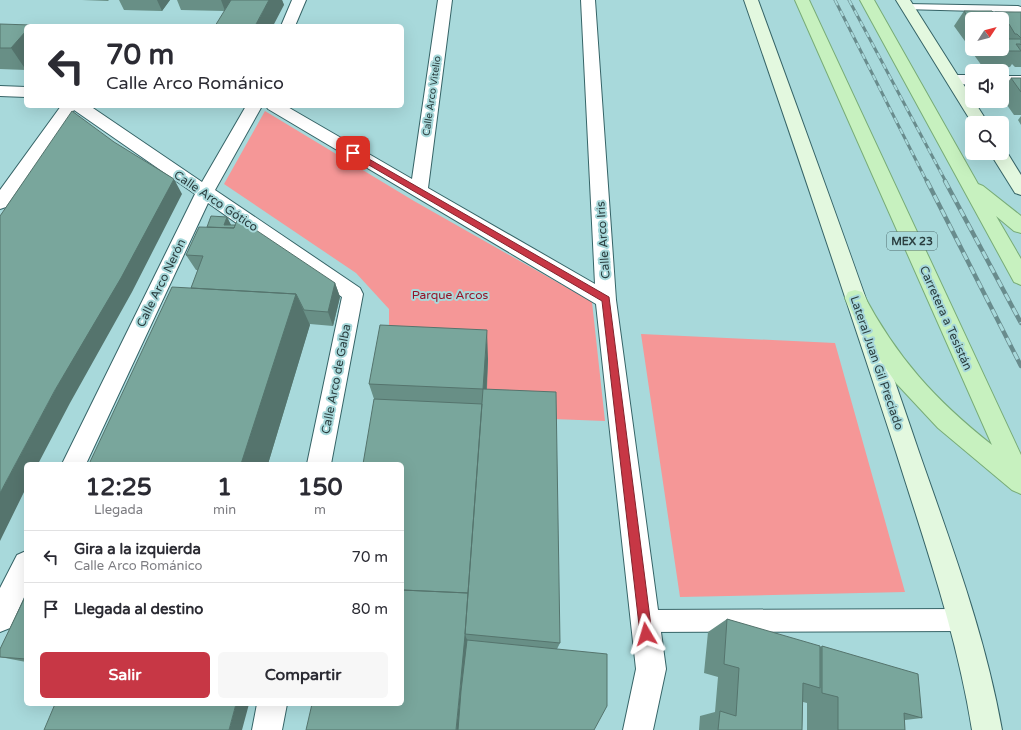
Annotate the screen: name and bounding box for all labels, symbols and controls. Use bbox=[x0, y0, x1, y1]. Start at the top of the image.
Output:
north arrow bbox=[965, 12, 1009, 56]
map controls bbox=[965, 12, 1009, 160]
text: 70 m bbox=[106, 38, 174, 72]
icon: left bbox=[40, 40, 92, 92]
street label: Calle Arco Vitelio bbox=[420, 55, 444, 137]
button: sound bbox=[965, 64, 1009, 108]
text: Calle Arco Románico bbox=[106, 72, 284, 94]
button: search bbox=[965, 116, 1009, 160]
pin bbox=[336, 136, 370, 170]
icon: arrive bbox=[342, 142, 364, 164]
street label: Calle Arco Gótico bbox=[171, 168, 261, 234]
street label: Calle Arco Iris bbox=[593, 201, 613, 279]
road number: MEX 23 bbox=[887, 232, 937, 250]
street label: Calle Arco Nerón bbox=[134, 237, 188, 329]
street label: Carretera a Tesistán bbox=[917, 264, 975, 372]
park label: Parque Arcos bbox=[412, 288, 488, 302]
street label: Lateral Juan Gil Preciado bbox=[847, 294, 907, 432]
street label: Calle Arco de Galba bbox=[318, 323, 354, 435]
text: 12:25 bbox=[85, 473, 152, 502]
text: 1 bbox=[217, 473, 232, 502]
text: 150 bbox=[297, 473, 343, 502]
text: Llegada bbox=[94, 502, 143, 518]
text: min bbox=[213, 502, 236, 518]
text: m bbox=[314, 502, 326, 518]
text: Gira a la izquierda bbox=[74, 540, 201, 558]
icon: left bbox=[40, 546, 62, 568]
text: 70 m bbox=[351, 548, 388, 566]
text: Calle Arco Románico bbox=[74, 558, 202, 574]
icon: arrive bbox=[40, 598, 62, 620]
text: Llegada al destino bbox=[74, 600, 203, 618]
text: 80 m bbox=[351, 600, 388, 618]
position arrow bbox=[625, 613, 667, 655]
button: Salir bbox=[40, 652, 210, 698]
button: Compartir bbox=[218, 652, 388, 698]

